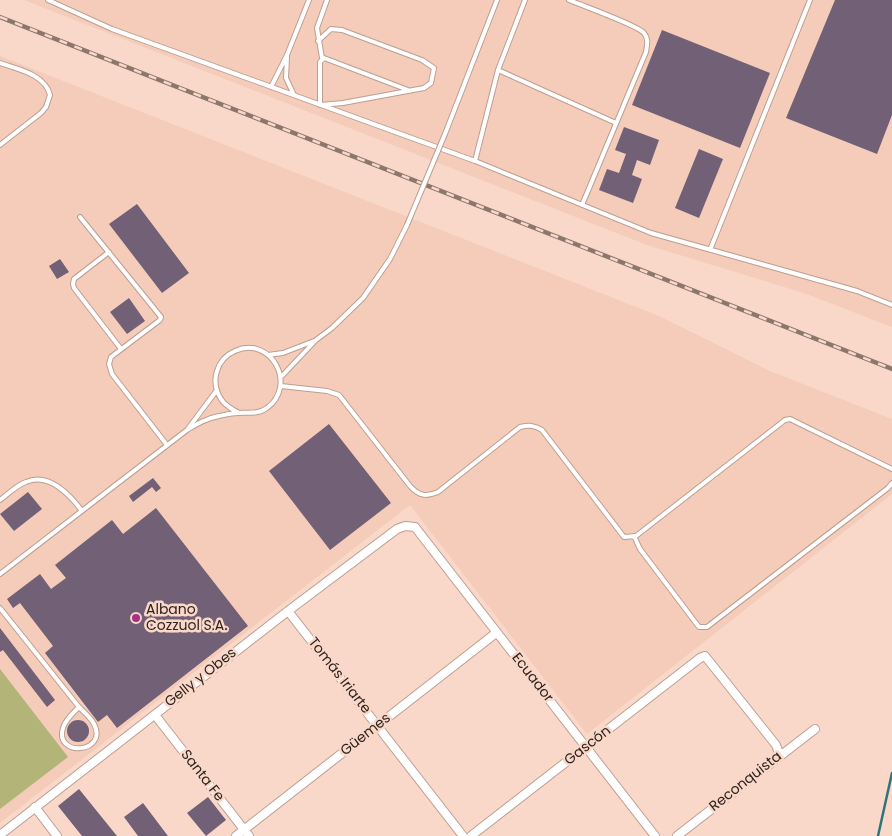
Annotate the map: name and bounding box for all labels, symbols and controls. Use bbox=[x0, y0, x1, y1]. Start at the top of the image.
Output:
place label: Albano Cozzuol S.A. bbox=[146, 602, 227, 634]
marker: Albano Cozzuol S.A. bbox=[130, 612, 142, 624]
street label: Tomás Iriarte bbox=[304, 635, 374, 717]
street label: Gelly y Obes bbox=[162, 645, 240, 711]
street label: Ecuador bbox=[508, 650, 556, 706]
street label: Güemes bbox=[338, 710, 394, 760]
street label: Gascón bbox=[562, 723, 614, 769]
street label: Santa Fe bbox=[177, 747, 227, 805]
street label: Reconquista bbox=[706, 748, 786, 816]

